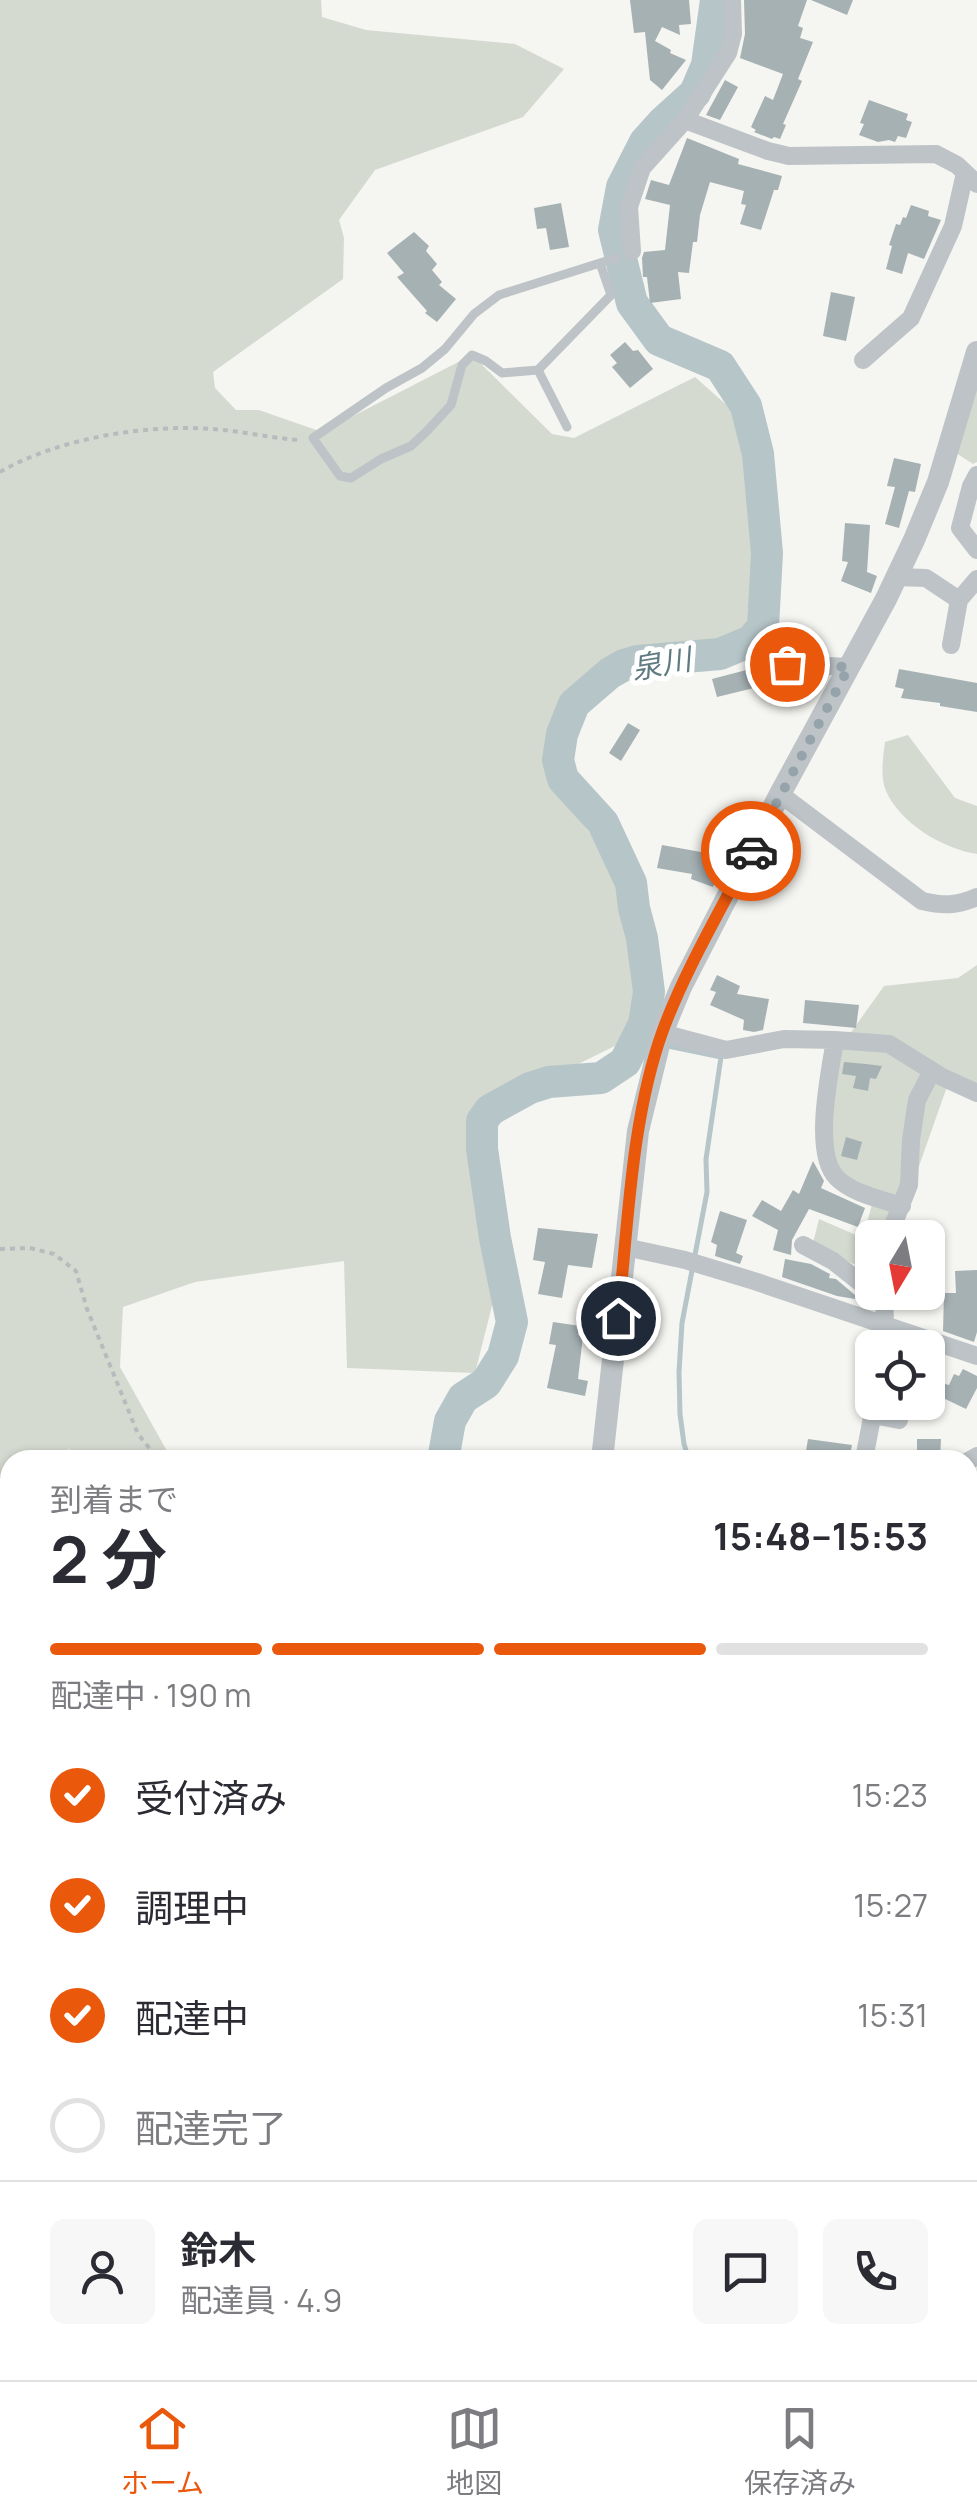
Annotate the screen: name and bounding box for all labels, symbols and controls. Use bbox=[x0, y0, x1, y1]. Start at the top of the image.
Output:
pin bbox=[745, 622, 830, 707]
water label: 泉川 bbox=[628, 637, 697, 688]
icon: bag bbox=[760, 637, 815, 692]
courier bbox=[701, 801, 801, 901]
icon: car bbox=[724, 824, 779, 879]
north arrow bbox=[855, 1220, 945, 1310]
map controls bbox=[855, 1220, 945, 1420]
pin bbox=[576, 1276, 661, 1361]
icon: home bbox=[591, 1291, 646, 1346]
button: locate bbox=[855, 1330, 945, 1420]
text: 到着まで bbox=[50, 1477, 178, 1521]
text: 15:48–15:53 bbox=[713, 1509, 928, 1561]
text: 2 分 bbox=[50, 1514, 167, 1603]
text: 配達中 · 190 m bbox=[50, 1673, 251, 1717]
icon: check bbox=[50, 1768, 105, 1823]
text: 受付済み bbox=[135, 1771, 287, 1823]
text: 15:23 bbox=[852, 1773, 928, 1817]
icon: check bbox=[50, 1878, 105, 1933]
text: 調理中 bbox=[135, 1881, 249, 1933]
text: 15:27 bbox=[853, 1883, 928, 1927]
icon: check bbox=[50, 1988, 105, 2043]
text: 配達中 bbox=[135, 1991, 249, 2043]
text: 15:31 bbox=[857, 1993, 928, 2037]
text: 配達完了 bbox=[135, 2101, 287, 2153]
button: person bbox=[50, 2219, 155, 2324]
button: chat bbox=[693, 2219, 798, 2324]
button: phone bbox=[823, 2219, 928, 2324]
text: 鈴木 bbox=[180, 2223, 256, 2275]
text: 配達員 · 4.9 bbox=[180, 2278, 342, 2322]
tab: ホーム bbox=[121, 2401, 204, 2501]
tab: 地図 bbox=[446, 2401, 502, 2501]
tab: 保存済み bbox=[744, 2401, 856, 2501]

